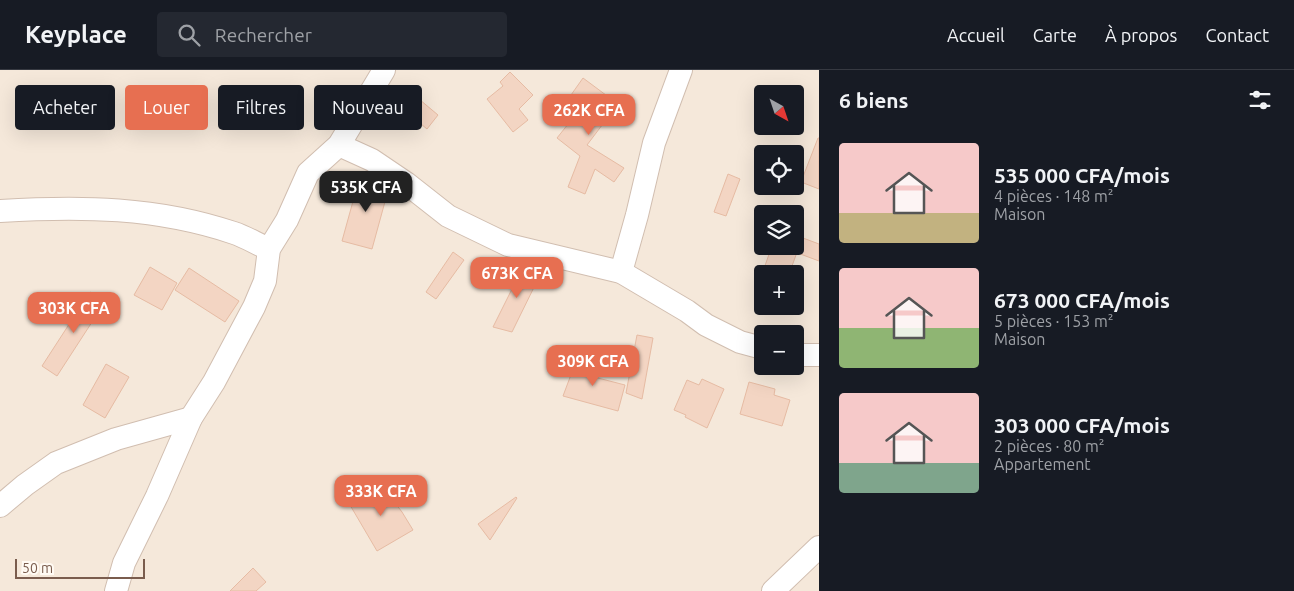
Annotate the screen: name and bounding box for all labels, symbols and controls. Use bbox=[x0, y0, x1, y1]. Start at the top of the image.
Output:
search box bbox=[157, 12, 507, 57]
text: Keyplace bbox=[25, 21, 127, 48]
icon: search bbox=[175, 21, 203, 49]
text: Rechercher bbox=[215, 24, 312, 46]
text: Accueil bbox=[947, 25, 1005, 45]
text: Carte bbox=[1033, 25, 1077, 45]
text: À propos bbox=[1105, 25, 1177, 45]
text: Contact bbox=[1205, 25, 1269, 45]
chip: Acheter bbox=[15, 85, 115, 130]
chip: Louer bbox=[125, 85, 208, 130]
chip: Filtres bbox=[218, 85, 304, 130]
chip: Nouveau bbox=[314, 85, 422, 130]
north arrow bbox=[754, 85, 804, 135]
map controls bbox=[754, 85, 804, 375]
icon: filters bbox=[1246, 86, 1274, 114]
text: 6 biens bbox=[839, 88, 909, 112]
pin: 262K CFA bbox=[537, 93, 641, 136]
text: 262K CFA bbox=[553, 101, 625, 119]
button: locate bbox=[754, 145, 804, 195]
icon: home bbox=[879, 163, 939, 223]
text: 535 000 CFA/mois bbox=[994, 163, 1170, 187]
pin: 535K CFA bbox=[314, 170, 418, 213]
text: 535K CFA bbox=[330, 178, 402, 196]
text: 4 pièces · 148 m² bbox=[994, 187, 1114, 205]
button: layers bbox=[754, 205, 804, 255]
text: Maison bbox=[994, 205, 1045, 223]
pin: 673K CFA bbox=[465, 256, 569, 299]
text: 673K CFA bbox=[481, 264, 553, 282]
button: + bbox=[754, 265, 804, 315]
icon: home bbox=[879, 288, 939, 348]
text: 673 000 CFA/mois bbox=[994, 288, 1170, 312]
pin: 303K CFA bbox=[22, 292, 126, 334]
text: 303K CFA bbox=[38, 299, 110, 317]
text: 5 pièces · 153 m² bbox=[994, 312, 1114, 330]
button: − bbox=[754, 325, 804, 375]
text: Maison bbox=[994, 330, 1045, 348]
pin: 309K CFA bbox=[541, 344, 645, 387]
text: 309K CFA bbox=[557, 352, 629, 370]
icon: home bbox=[879, 413, 939, 473]
text: 303 000 CFA/mois bbox=[994, 413, 1170, 437]
text: 2 pièces · 80 m² bbox=[994, 437, 1104, 455]
text: Appartement bbox=[994, 455, 1091, 473]
pin: 333K CFA bbox=[329, 474, 433, 517]
text: 333K CFA bbox=[345, 482, 417, 500]
scale bar bbox=[15, 556, 145, 579]
text: 50 m bbox=[22, 560, 53, 576]

